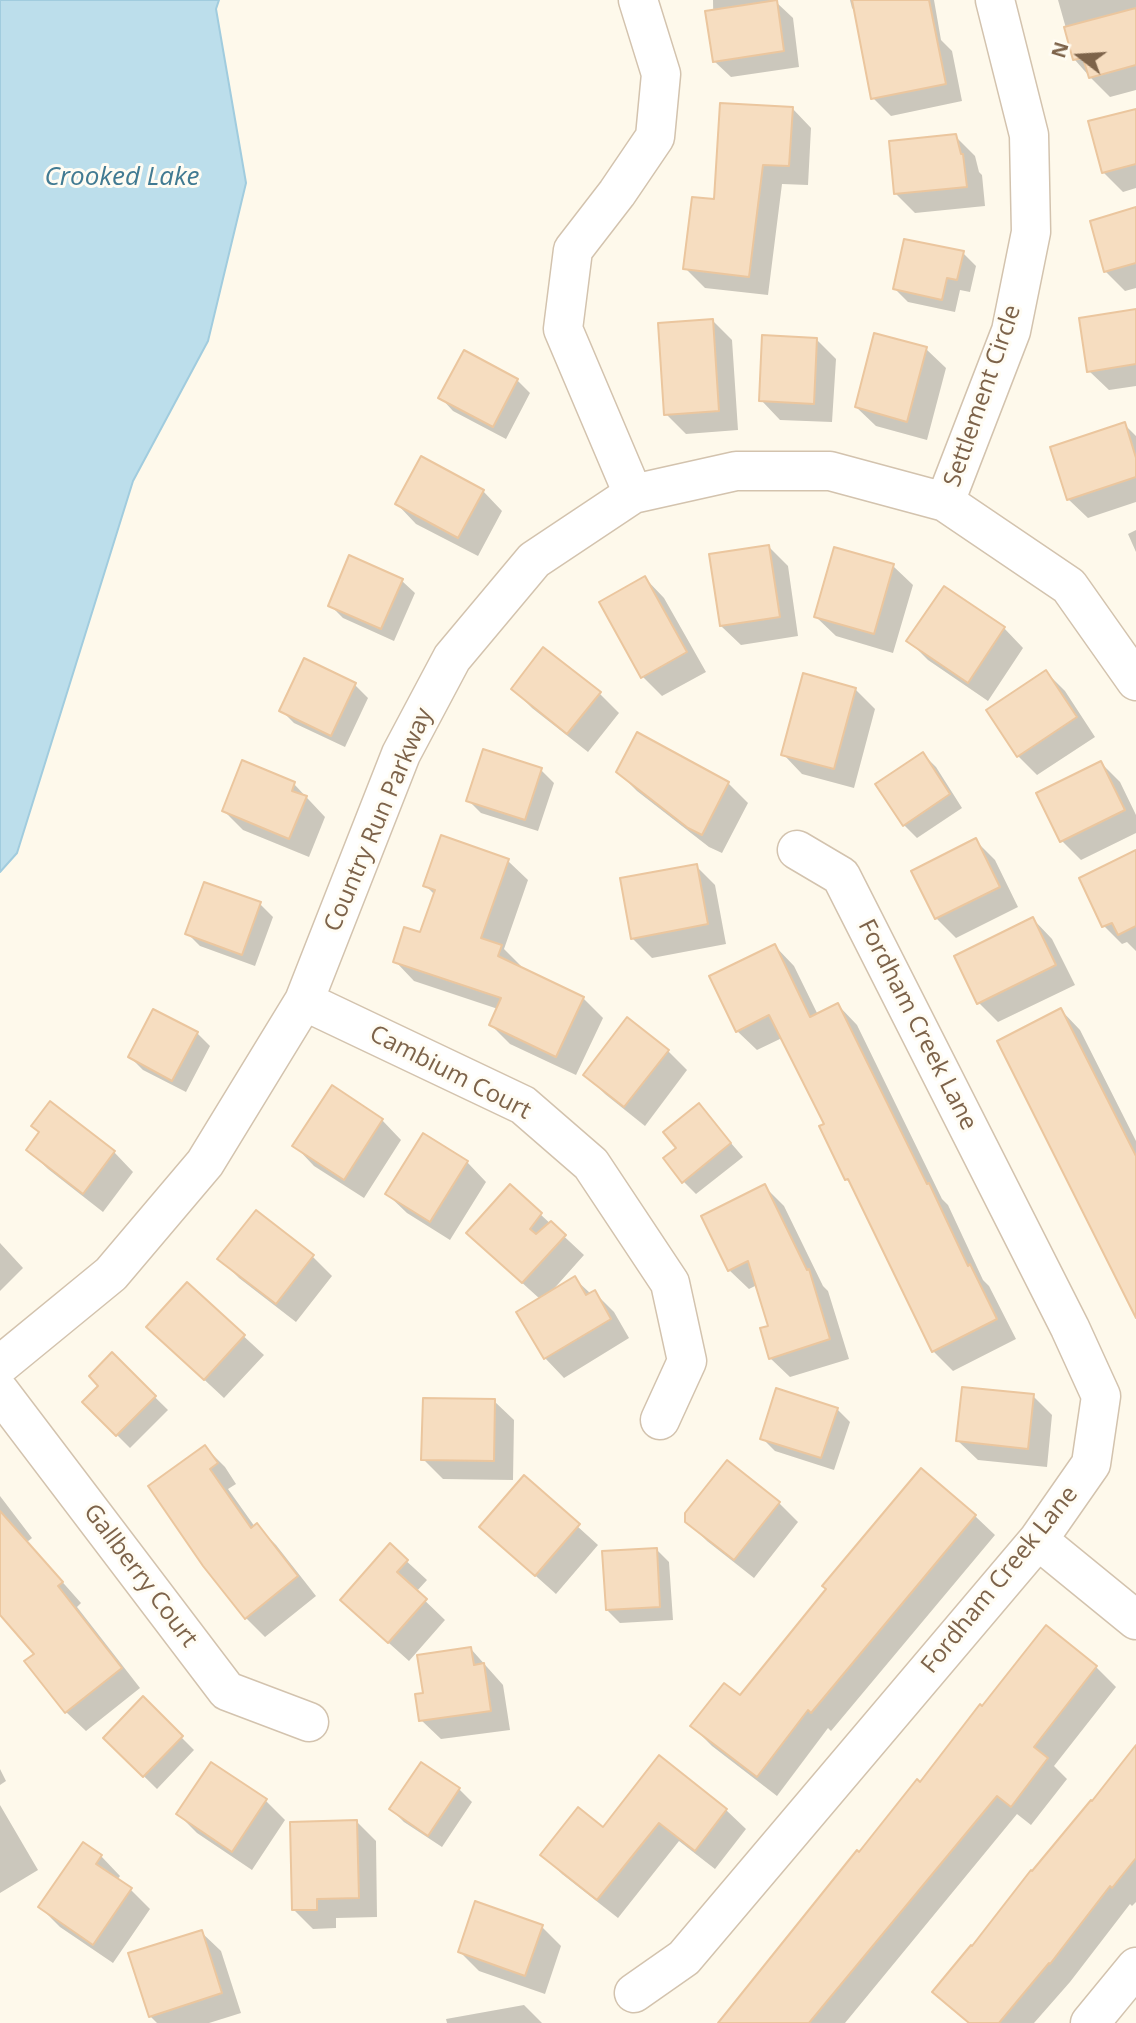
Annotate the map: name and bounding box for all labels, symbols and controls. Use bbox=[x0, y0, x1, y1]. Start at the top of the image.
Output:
north arrow bbox=[1045, 21, 1115, 91]
text: N bbox=[1045, 39, 1075, 61]
water label: Crooked Lake bbox=[44, 162, 200, 194]
street label: Settlement Circle bbox=[938, 301, 1028, 491]
street label: Country Run Parkway bbox=[319, 704, 439, 936]
street label: Fordham Creek Lane bbox=[851, 915, 983, 1135]
street label: Cambium Court bbox=[365, 1020, 535, 1126]
street label: Fordham Creek Lane bbox=[916, 1481, 1084, 1679]
street label: Gallberry Court bbox=[77, 1499, 203, 1653]

